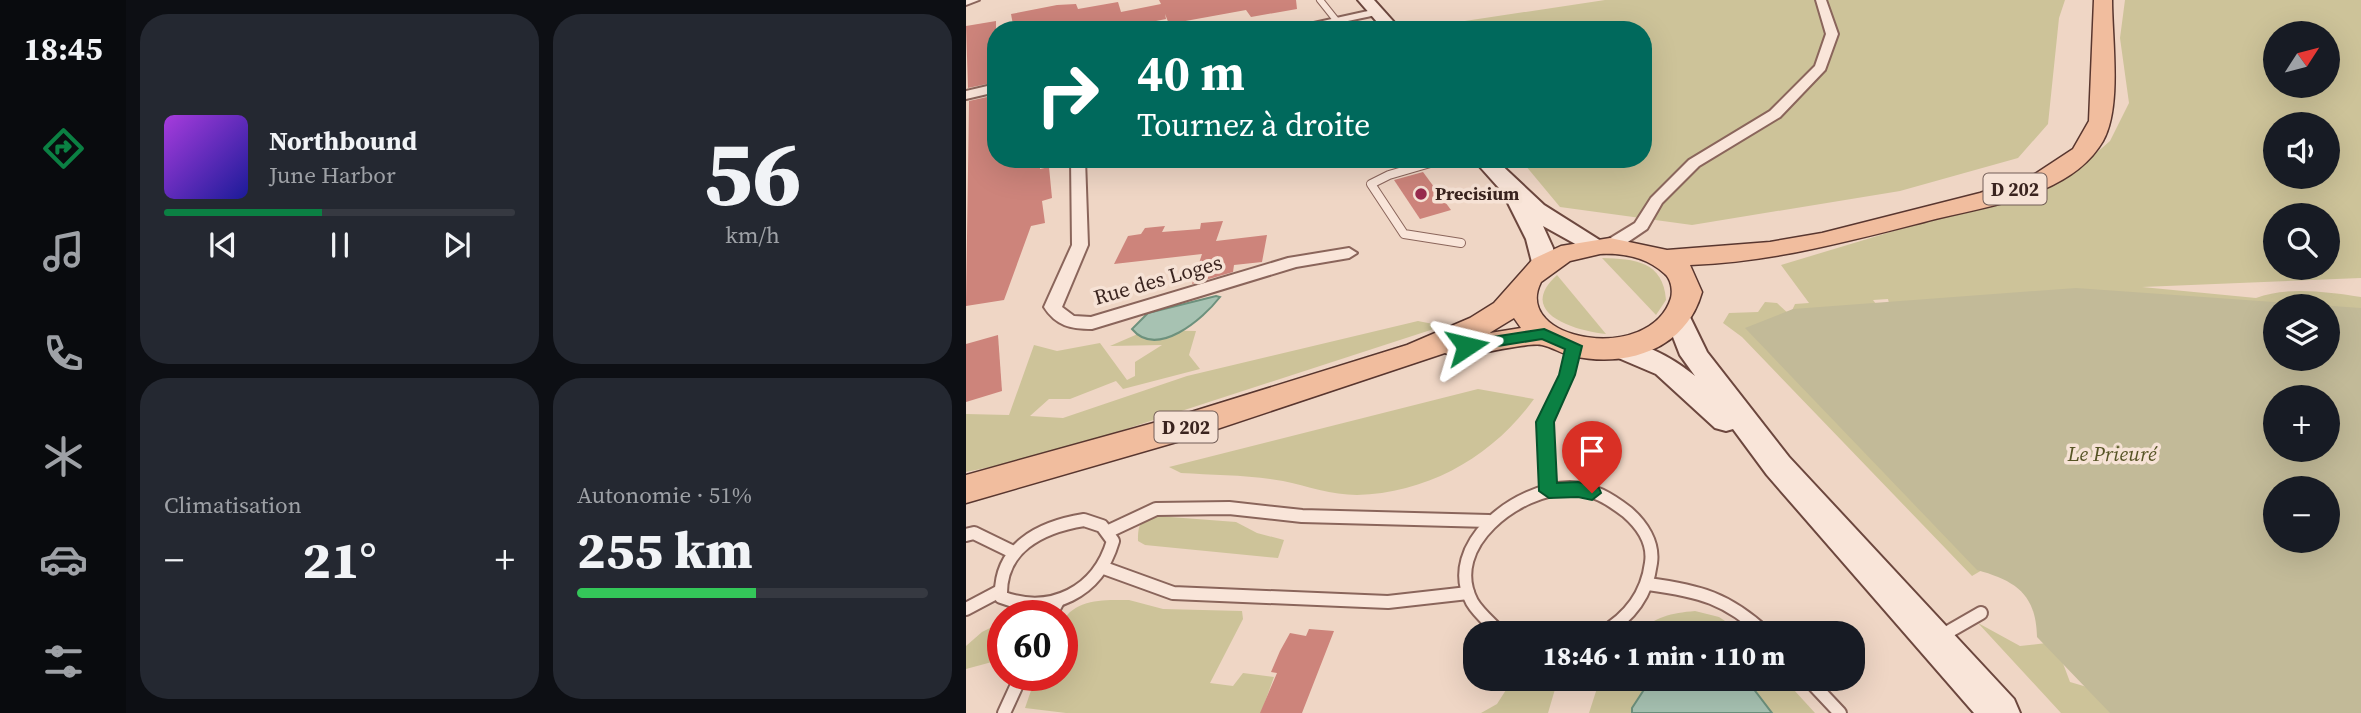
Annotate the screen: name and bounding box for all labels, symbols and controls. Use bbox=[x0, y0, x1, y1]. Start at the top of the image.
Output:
north arrow bbox=[2263, 21, 2340, 98]
map controls bbox=[2263, 21, 2340, 553]
text: 18:45 bbox=[24, 27, 102, 71]
text: 40 m bbox=[1137, 39, 1245, 106]
icon: right bbox=[1022, 49, 1113, 140]
text: Tournez à droite bbox=[1137, 103, 1370, 147]
text: 56 bbox=[703, 111, 802, 235]
button: sound bbox=[2263, 112, 2340, 189]
text: Northbound bbox=[269, 123, 417, 159]
icon: directions bbox=[39, 124, 88, 173]
text: June Harbor bbox=[269, 159, 396, 191]
road number: D 202 bbox=[1984, 174, 2046, 204]
place label: Precisium bbox=[1435, 181, 1519, 206]
marker: Precisium bbox=[1413, 186, 1429, 202]
button: search bbox=[2263, 203, 2340, 280]
text: km/h bbox=[725, 219, 780, 251]
icon: previous bbox=[204, 226, 242, 264]
icon: pause bbox=[321, 226, 359, 264]
icon: next bbox=[438, 226, 476, 264]
icon: music bbox=[39, 227, 88, 276]
street label: Rue des Loges bbox=[1090, 247, 1225, 312]
button: layers bbox=[2263, 294, 2340, 371]
position arrow bbox=[1430, 309, 1504, 383]
icon: phone bbox=[39, 329, 88, 378]
button: + bbox=[2263, 385, 2340, 462]
road number: D 202 bbox=[1154, 412, 1218, 442]
pin bbox=[1562, 421, 1622, 493]
icon: climate bbox=[39, 432, 88, 481]
icon: arrive bbox=[1573, 432, 1611, 470]
park label: Le Prieuré bbox=[2067, 439, 2158, 468]
button: − bbox=[2263, 476, 2340, 553]
text: Autonomie · 51% bbox=[577, 479, 752, 511]
text: Climatisation bbox=[164, 489, 302, 521]
text: 255 km bbox=[577, 514, 753, 585]
text: 21° bbox=[302, 524, 377, 595]
text: − bbox=[164, 534, 184, 586]
text: + bbox=[495, 534, 515, 586]
icon: car bbox=[39, 535, 88, 584]
speed limit sign: 60 bbox=[987, 600, 1078, 691]
icon: filters bbox=[39, 637, 88, 686]
text: 18:46 · 1 min · 110 m bbox=[1543, 638, 1785, 674]

